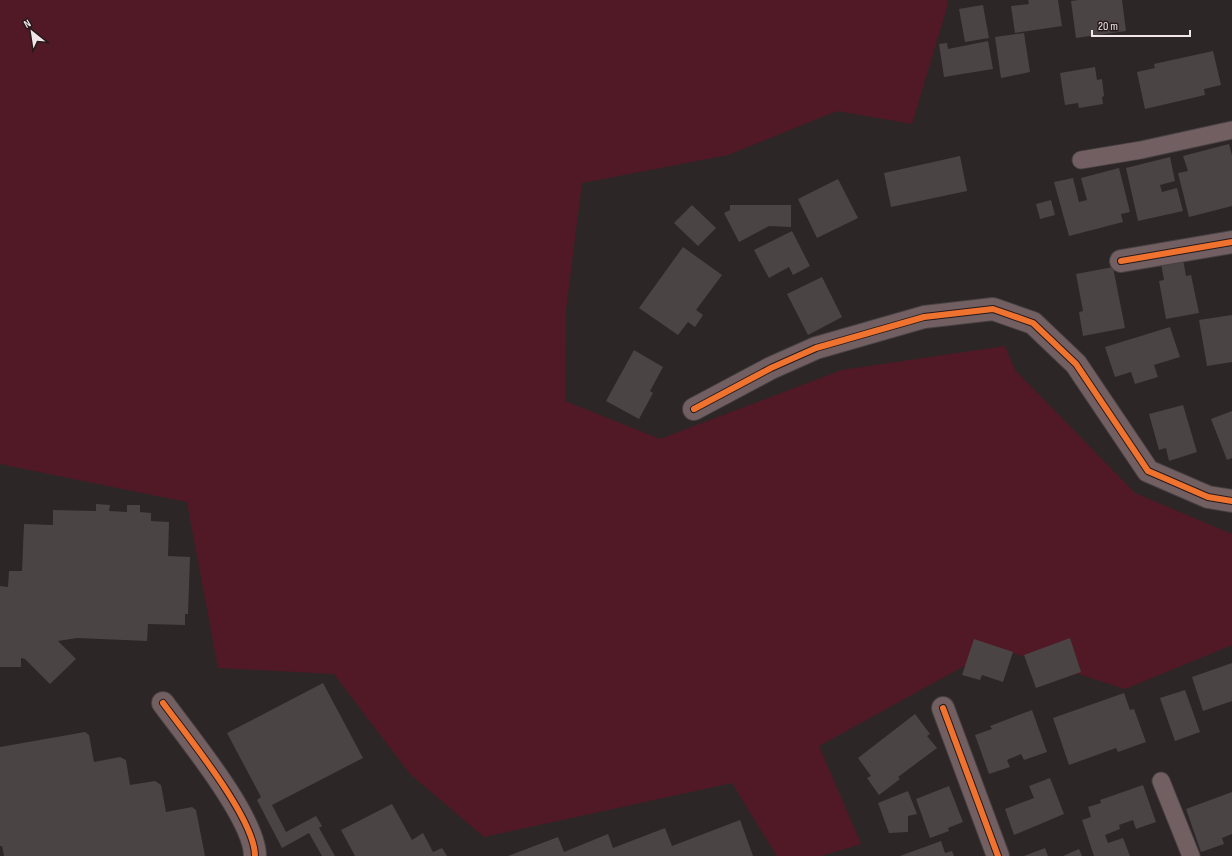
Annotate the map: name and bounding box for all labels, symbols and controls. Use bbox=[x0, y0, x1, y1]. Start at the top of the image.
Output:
north arrow bbox=[12, 12, 52, 52]
scale bar bbox=[1092, 12, 1190, 38]
text: N bbox=[21, 17, 33, 31]
text: 20 m bbox=[1098, 19, 1118, 34]

